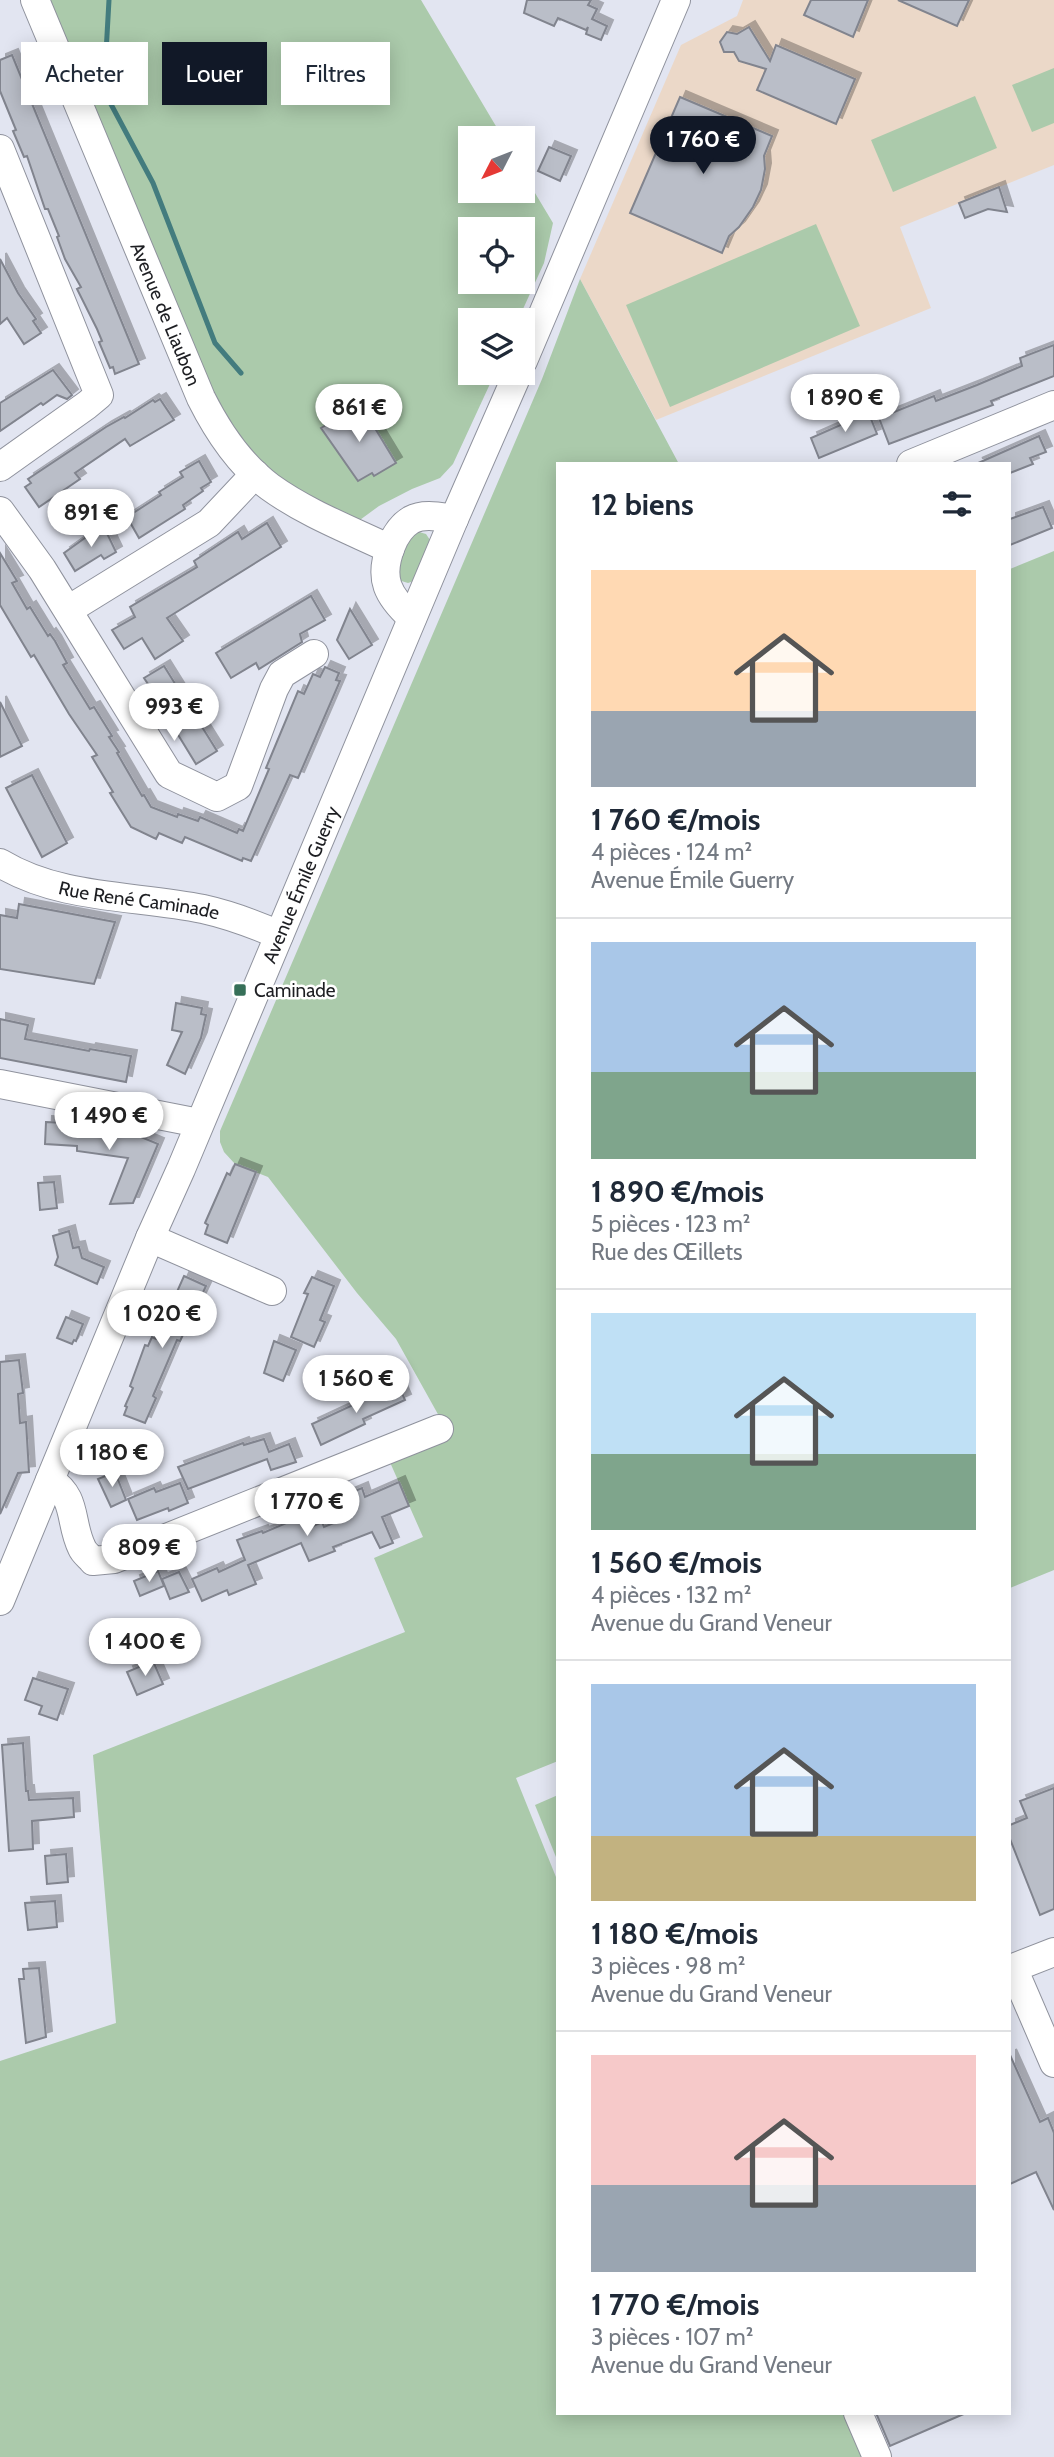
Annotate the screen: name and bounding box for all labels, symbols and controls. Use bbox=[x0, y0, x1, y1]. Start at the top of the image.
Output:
chip: Acheter bbox=[21, 42, 148, 105]
chip: Louer bbox=[162, 42, 267, 105]
chip: Filtres bbox=[281, 42, 390, 105]
pin: 1 760 € bbox=[638, 116, 768, 176]
text: 1 760 € bbox=[666, 125, 740, 153]
north arrow bbox=[458, 126, 536, 203]
map controls bbox=[458, 126, 535, 385]
button: locate bbox=[458, 217, 535, 294]
street label: Avenue de Liaubon bbox=[125, 239, 206, 389]
button: layers bbox=[458, 308, 535, 385]
pin: 1 890 € bbox=[780, 374, 910, 434]
text: 1 890 € bbox=[807, 383, 883, 411]
pin: 861 € bbox=[310, 384, 408, 444]
text: 861 € bbox=[331, 393, 387, 421]
icon: filters bbox=[938, 485, 976, 523]
text: 12 biens bbox=[591, 486, 694, 523]
pin: 891 € bbox=[42, 490, 140, 549]
text: 891 € bbox=[63, 498, 119, 526]
icon: home bbox=[721, 615, 847, 741]
pin: 993 € bbox=[125, 684, 223, 743]
text: 993 € bbox=[145, 692, 203, 720]
text: 1 760 €/mois bbox=[591, 801, 761, 838]
street label: Avenue Émile Guerry bbox=[258, 802, 344, 967]
text: 4 pièces · 124 m² bbox=[591, 838, 752, 866]
text: Avenue Émile Guerry bbox=[591, 866, 794, 894]
street label: Rue René Caminade bbox=[56, 876, 222, 925]
place label: Caminade bbox=[254, 979, 336, 1002]
marker: Caminade bbox=[232, 982, 248, 998]
icon: home bbox=[721, 987, 847, 1113]
pin: 1 490 € bbox=[44, 1092, 174, 1152]
text: 1 490 € bbox=[70, 1101, 148, 1129]
text: 1 890 €/mois bbox=[591, 1173, 764, 1210]
text: 5 pièces · 123 m² bbox=[591, 1210, 750, 1238]
text: Rue des Œillets bbox=[591, 1238, 743, 1266]
pin: 1 020 € bbox=[97, 1290, 227, 1350]
text: 1 020 € bbox=[123, 1299, 201, 1327]
pin: 1 560 € bbox=[291, 1356, 421, 1415]
icon: home bbox=[721, 1358, 847, 1484]
text: 1 560 € bbox=[318, 1364, 394, 1392]
pin: 1 180 € bbox=[47, 1430, 177, 1489]
text: 1 180 € bbox=[76, 1438, 148, 1466]
pin: 1 770 € bbox=[242, 1478, 372, 1538]
text: 1 770 € bbox=[270, 1487, 344, 1515]
pin: 809 € bbox=[100, 1524, 198, 1584]
text: 809 € bbox=[118, 1533, 180, 1561]
text: 1 560 €/mois bbox=[591, 1544, 762, 1581]
text: 4 pièces · 132 m² bbox=[591, 1581, 751, 1609]
text: Avenue du Grand Veneur bbox=[591, 1609, 832, 1637]
pin: 1 400 € bbox=[80, 1618, 210, 1678]
text: 1 400 € bbox=[105, 1627, 185, 1655]
icon: home bbox=[721, 1729, 847, 1855]
text: 1 180 €/mois bbox=[591, 1915, 758, 1952]
text: 3 pièces · 98 m² bbox=[591, 1952, 745, 1980]
text: Avenue du Grand Veneur bbox=[591, 1980, 832, 2008]
icon: home bbox=[721, 2100, 847, 2226]
text: 1 770 €/mois bbox=[591, 2286, 759, 2323]
text: 3 pièces · 107 m² bbox=[591, 2323, 753, 2351]
text: Avenue du Grand Veneur bbox=[591, 2351, 832, 2379]

